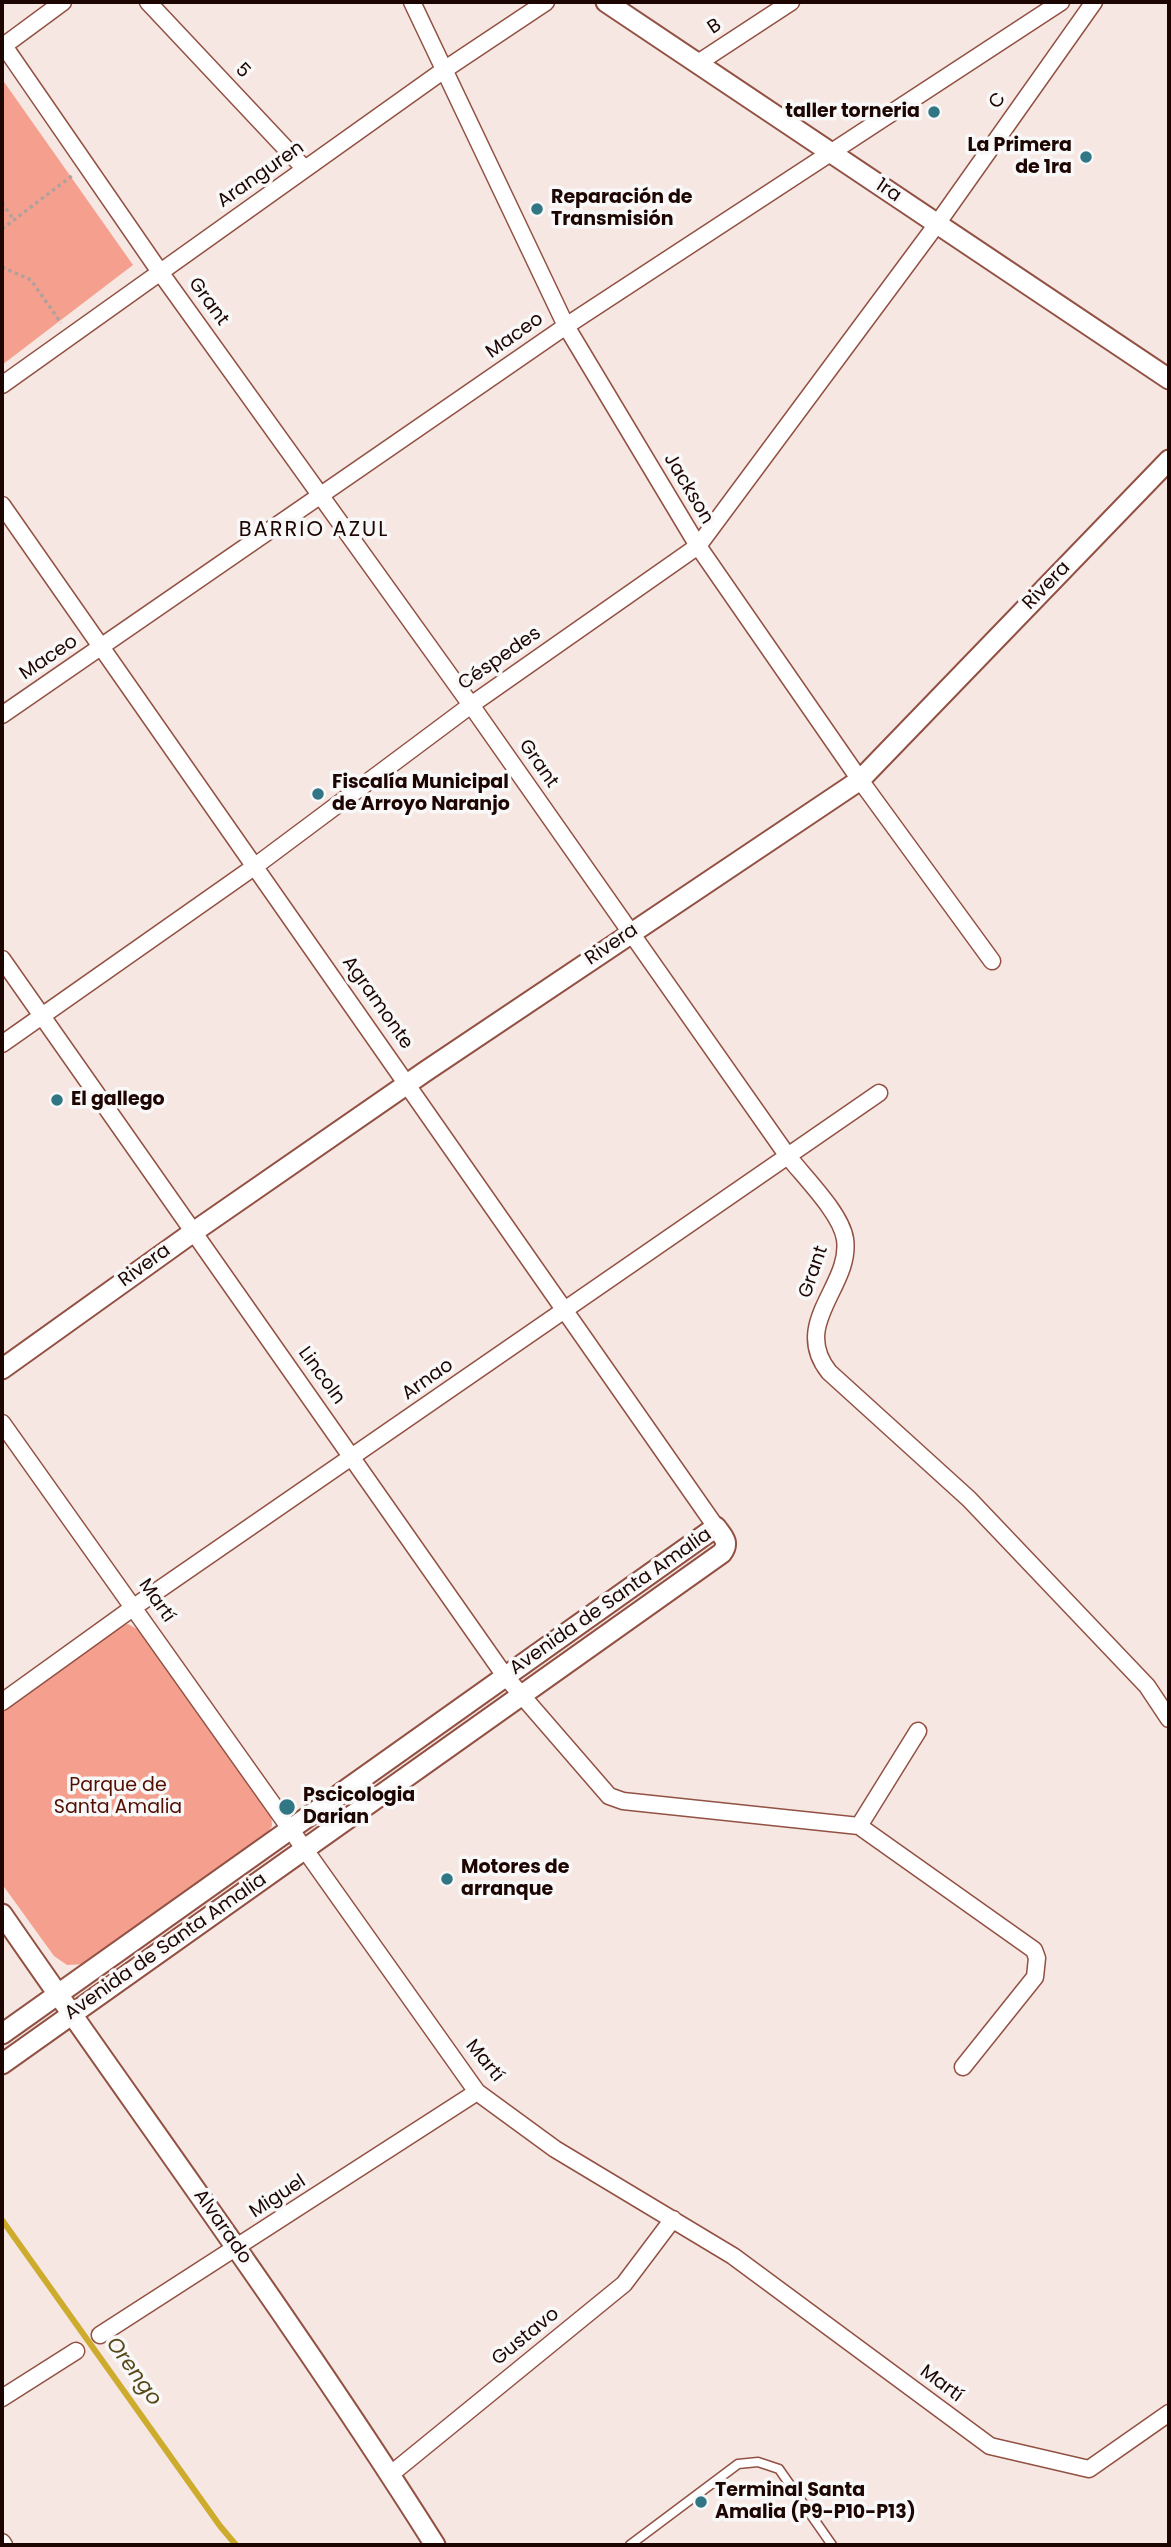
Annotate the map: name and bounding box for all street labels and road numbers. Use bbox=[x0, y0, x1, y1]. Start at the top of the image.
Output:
street label: B bbox=[704, 14, 726, 40]
street label: 5 bbox=[230, 59, 254, 83]
street label: C bbox=[984, 88, 1012, 114]
street label: Aranguren bbox=[213, 137, 309, 213]
street label: 1ra bbox=[871, 174, 905, 208]
street label: Grant bbox=[183, 274, 233, 330]
street label: Maceo bbox=[482, 308, 548, 364]
street label: Jackson bbox=[658, 449, 718, 529]
street label: Rivera bbox=[1018, 557, 1076, 615]
street label: Céspedes bbox=[454, 622, 546, 696]
street label: Maceo bbox=[16, 630, 82, 686]
street label: Grant bbox=[513, 735, 563, 793]
street label: Rivera bbox=[581, 919, 643, 971]
street label: Agramonte bbox=[337, 952, 417, 1054]
street label: Rivera bbox=[115, 1240, 175, 1292]
street label: Grant bbox=[794, 1243, 834, 1301]
street label: Lincoln bbox=[293, 1343, 349, 1409]
street label: Arnao bbox=[398, 1354, 458, 1406]
street label: Avenida de Santa Amalia bbox=[506, 1524, 716, 1680]
street label: Martí bbox=[133, 1575, 179, 1627]
street label: Avenida de Santa Amalia bbox=[61, 1869, 271, 2025]
street label: Martí bbox=[460, 2035, 508, 2087]
street label: Miguel bbox=[246, 2170, 310, 2224]
street label: Alvarado bbox=[188, 2185, 256, 2269]
street label: Gustavo bbox=[488, 2303, 564, 2371]
street label: Martí bbox=[915, 2360, 967, 2408]

